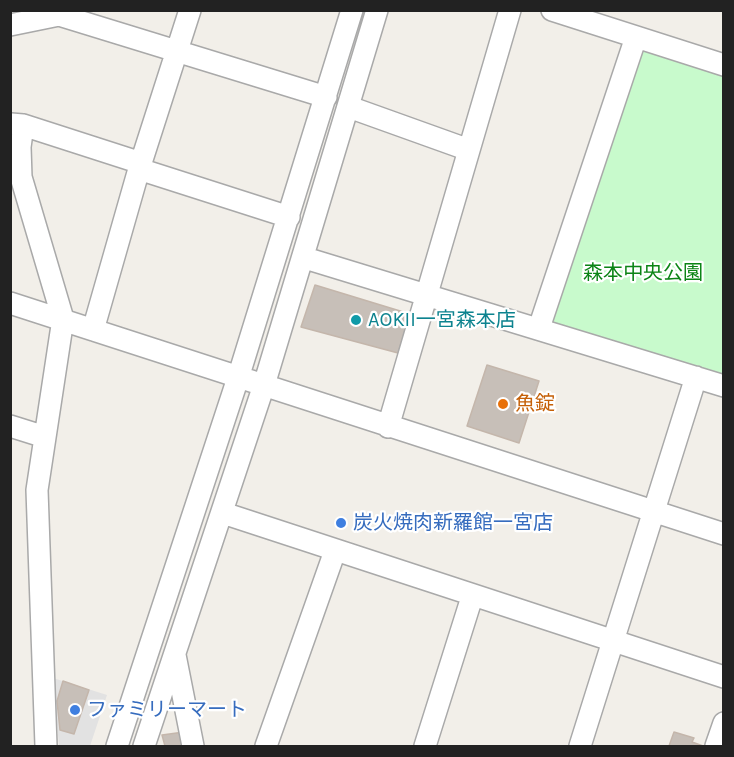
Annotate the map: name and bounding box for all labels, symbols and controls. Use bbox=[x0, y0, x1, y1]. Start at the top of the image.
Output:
park label: 森本中央公園 bbox=[583, 261, 703, 285]
place label: AOKII一宮森本店 bbox=[368, 308, 516, 332]
marker: AOKII一宮森本店 bbox=[349, 313, 363, 327]
place label: 魚錠 bbox=[515, 392, 555, 416]
marker: 魚錠 bbox=[496, 397, 510, 411]
place label: 炭火焼肉新羅館一宮店 bbox=[353, 511, 553, 535]
marker: 炭火焼肉新羅館一宮店 bbox=[334, 516, 348, 530]
place label: ファミリーマート bbox=[87, 698, 247, 722]
marker: ファミリーマート bbox=[68, 703, 82, 717]

